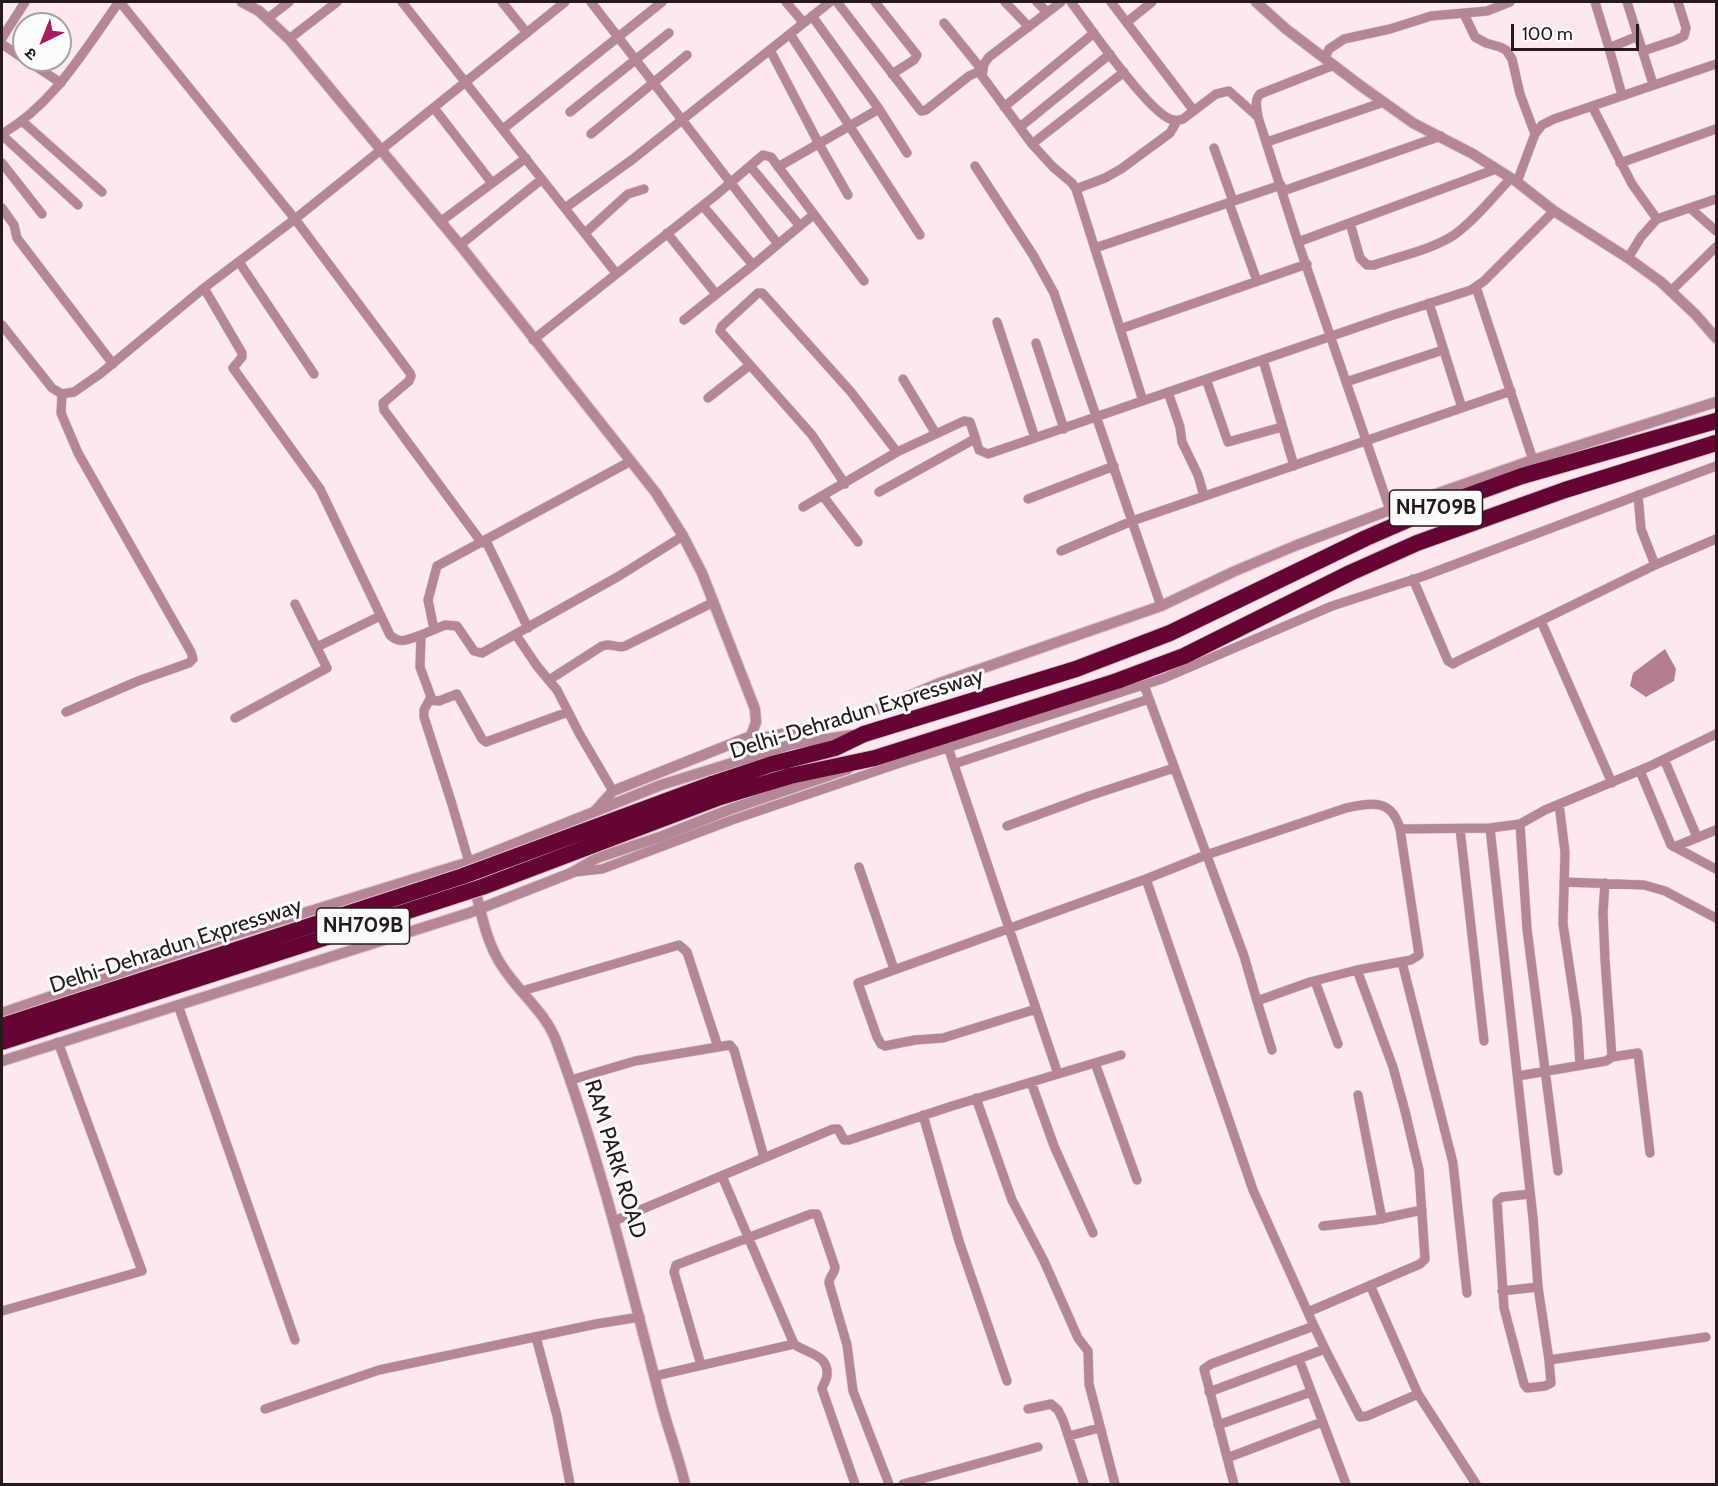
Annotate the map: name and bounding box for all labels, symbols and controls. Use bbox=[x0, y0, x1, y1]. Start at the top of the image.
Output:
north arrow bbox=[12, 12, 72, 72]
scale bar bbox=[1514, 12, 1642, 50]
text: 100 m bbox=[1522, 23, 1573, 45]
text: उ bbox=[21, 44, 41, 64]
road number: NH709B bbox=[1390, 490, 1482, 526]
street label: Delhi-Dehradun Expressway bbox=[727, 663, 987, 765]
street label: Delhi-Dehradun Expressway bbox=[47, 893, 305, 999]
road number: NH709B bbox=[316, 908, 410, 944]
street label: RAM PARK ROAD bbox=[578, 1076, 652, 1242]

